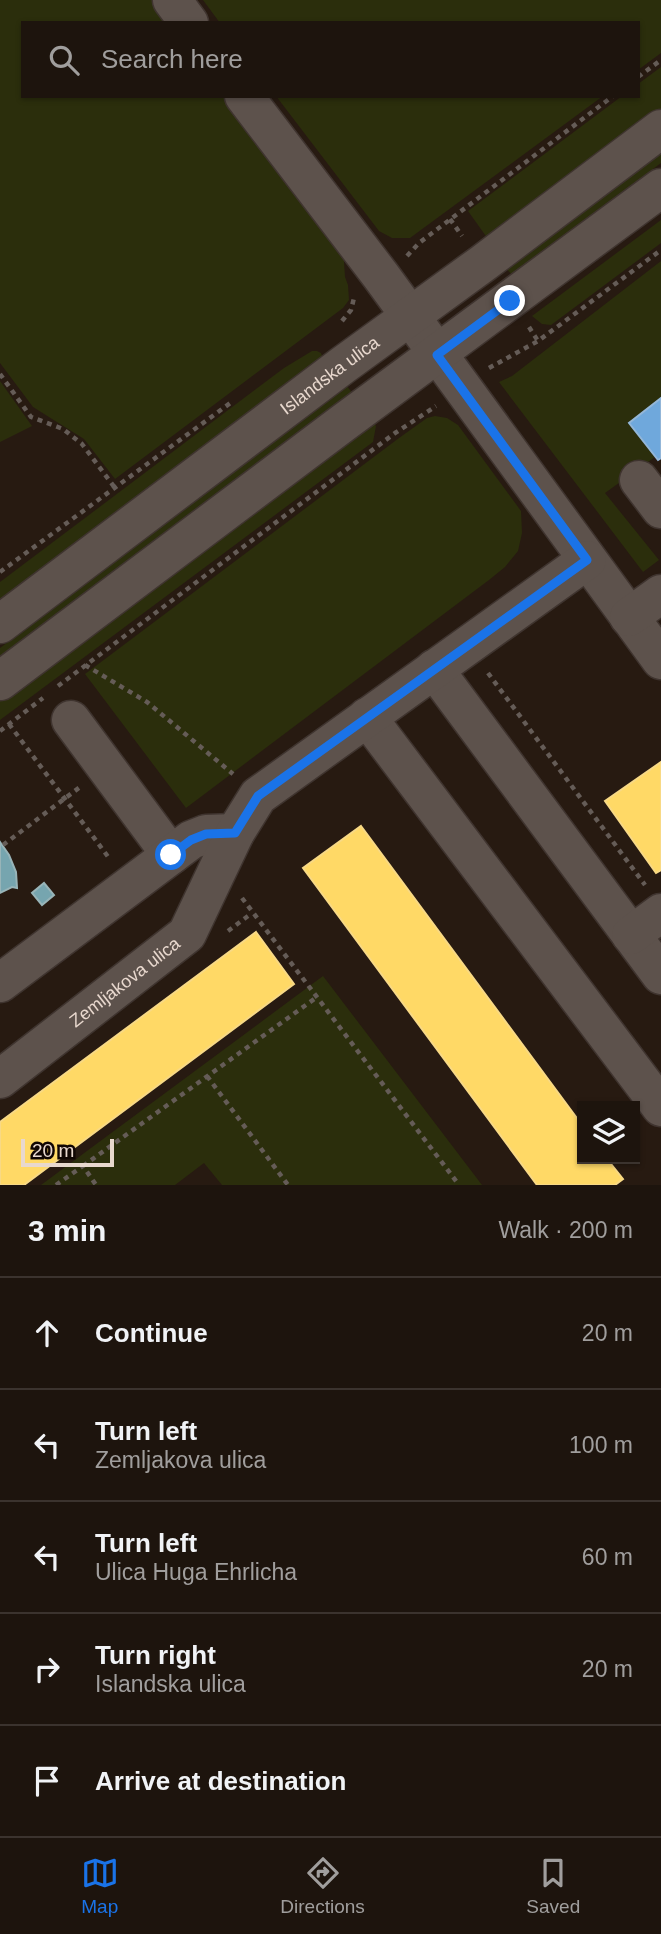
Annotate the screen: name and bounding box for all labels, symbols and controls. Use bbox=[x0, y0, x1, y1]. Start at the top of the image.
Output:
search box bbox=[21, 21, 640, 98]
icon: search bbox=[45, 41, 83, 79]
text: Search here bbox=[101, 44, 243, 74]
route end bbox=[494, 285, 525, 316]
street label: Islandska ulica bbox=[276, 331, 384, 419]
route start bbox=[155, 839, 186, 870]
street label: Zemljakova ulica bbox=[66, 933, 185, 1031]
map controls bbox=[577, 1101, 640, 1164]
button: layers bbox=[577, 1101, 640, 1164]
scale bar bbox=[21, 1136, 114, 1168]
text: 20 m bbox=[32, 1140, 74, 1161]
text: 3 min bbox=[28, 1214, 106, 1247]
text: Walk · 200 m bbox=[498, 1217, 633, 1243]
icon: ahead bbox=[28, 1314, 66, 1352]
text: Continue bbox=[95, 1318, 208, 1348]
text: 20 m bbox=[582, 1320, 633, 1346]
text: Turn left bbox=[95, 1416, 197, 1446]
icon: left bbox=[28, 1426, 66, 1464]
text: 100 m bbox=[569, 1432, 633, 1458]
text: Zemljakova ulica bbox=[95, 1447, 266, 1473]
text: Turn left bbox=[95, 1528, 197, 1558]
icon: left bbox=[28, 1538, 66, 1576]
text: 60 m bbox=[582, 1544, 633, 1570]
text: Ulica Huga Ehrlicha bbox=[95, 1559, 297, 1585]
text: Turn right bbox=[95, 1640, 216, 1670]
icon: right bbox=[28, 1650, 66, 1688]
text: 20 m bbox=[582, 1656, 633, 1682]
text: Islandska ulica bbox=[95, 1671, 246, 1697]
icon: arrive bbox=[28, 1762, 66, 1800]
text: Arrive at destination bbox=[95, 1766, 346, 1796]
tab: Map bbox=[81, 1854, 119, 1918]
tab: Directions bbox=[280, 1854, 365, 1918]
tab: Saved bbox=[526, 1854, 580, 1918]

